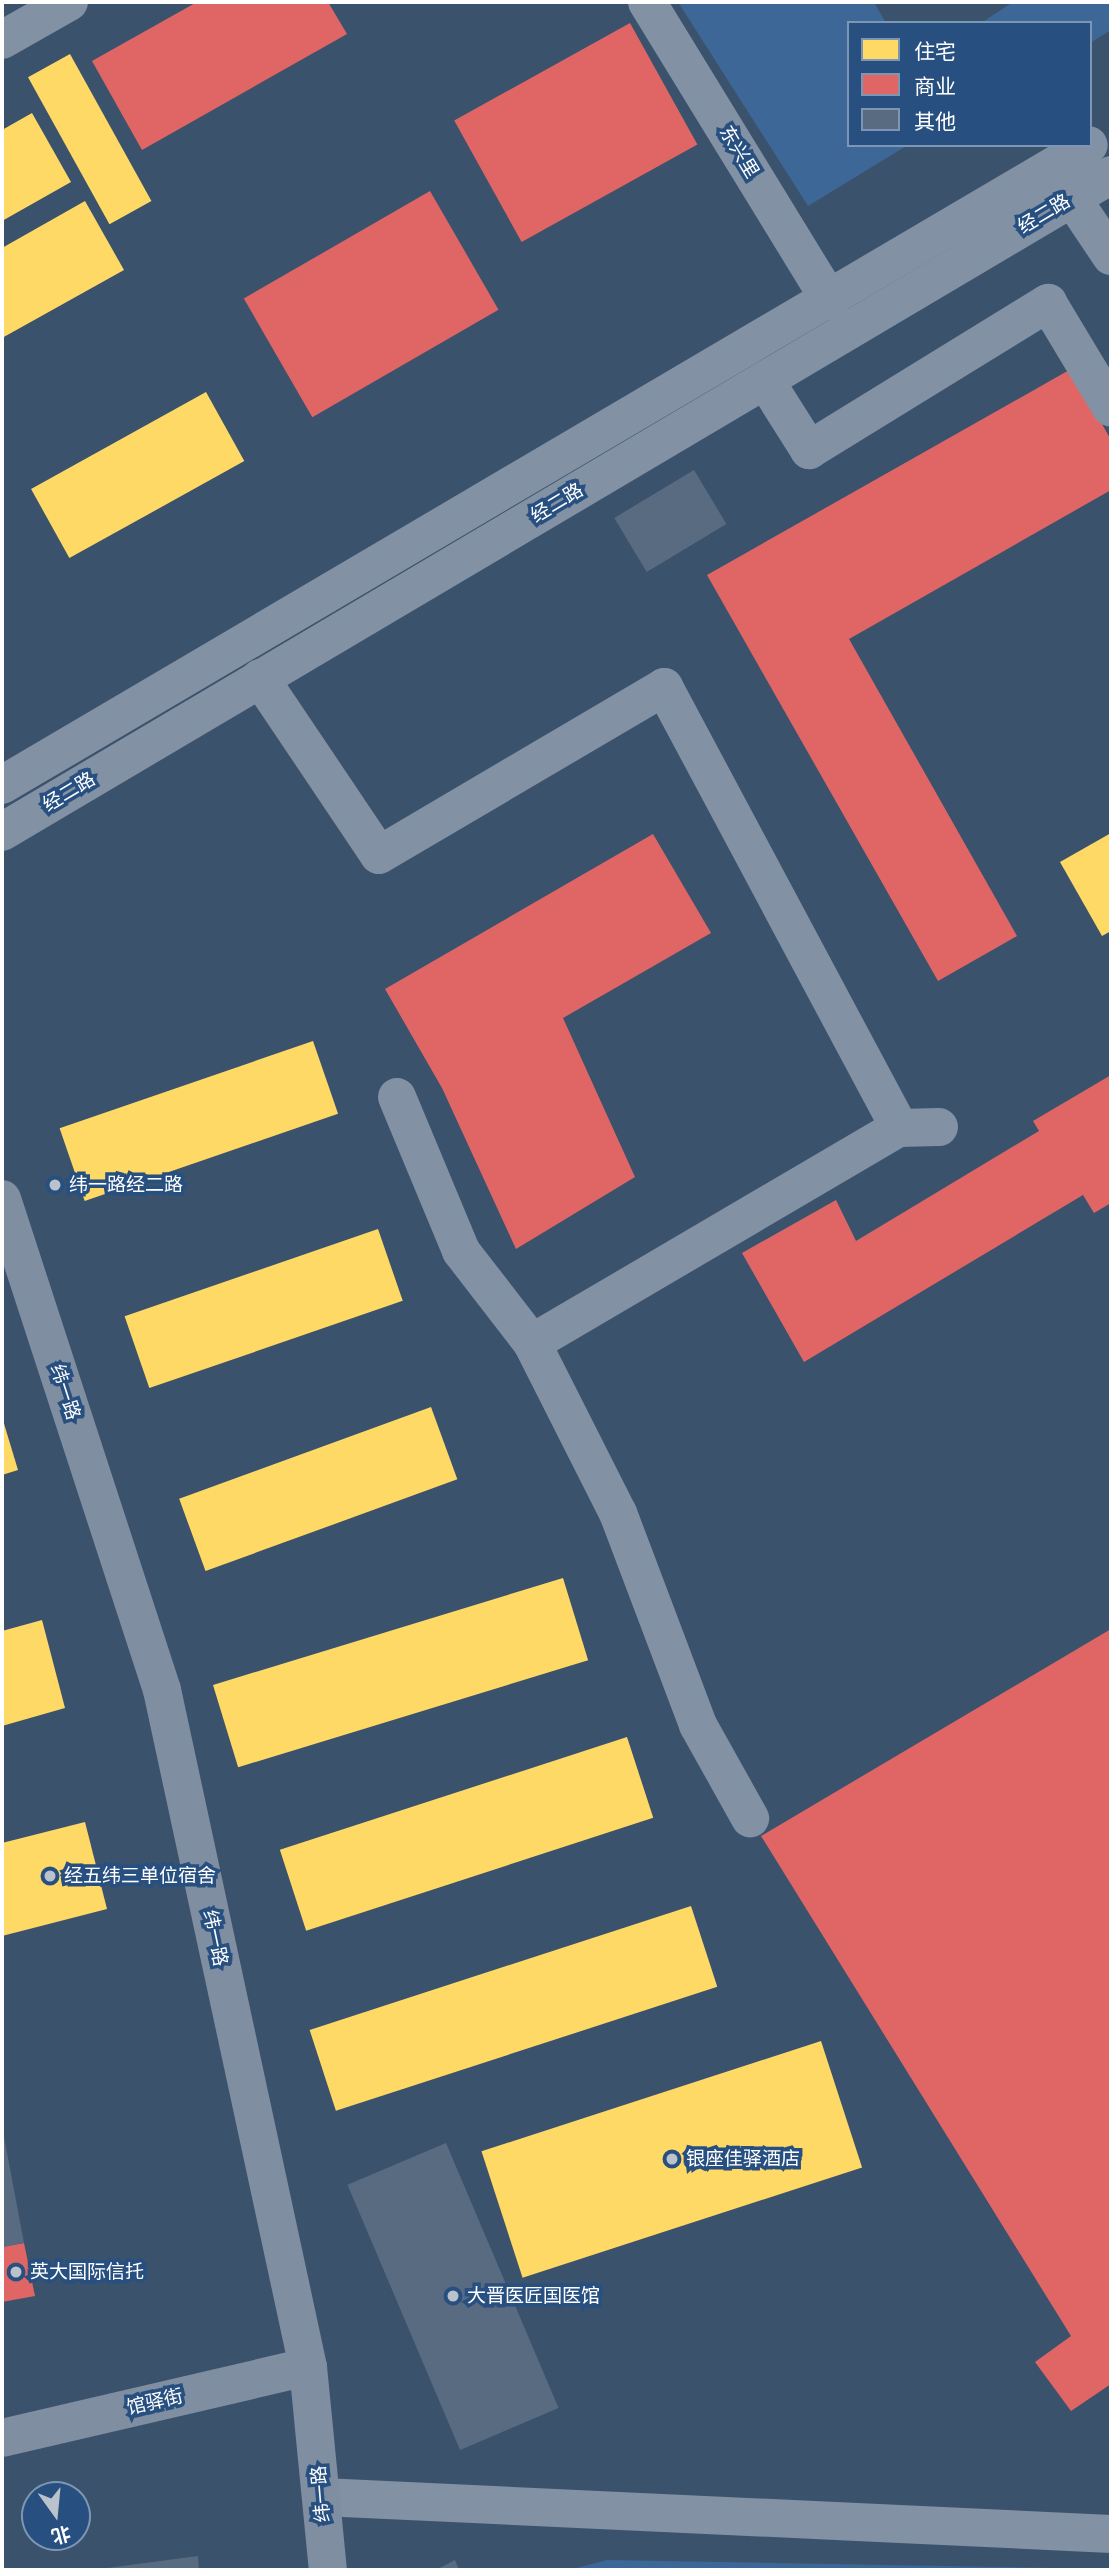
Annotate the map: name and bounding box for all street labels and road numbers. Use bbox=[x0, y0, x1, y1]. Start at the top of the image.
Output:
street label: 东兴里 bbox=[715, 122, 763, 182]
street label: 经二路 bbox=[1014, 190, 1074, 238]
street label: 经二路 bbox=[527, 479, 587, 527]
street label: 经二路 bbox=[39, 768, 99, 816]
street label: 纬一路 bbox=[45, 1361, 85, 1423]
street label: 纬一路 bbox=[198, 1908, 232, 1968]
street label: 馆驿街 bbox=[125, 2384, 185, 2420]
street label: 纬一路 bbox=[307, 2465, 335, 2523]

